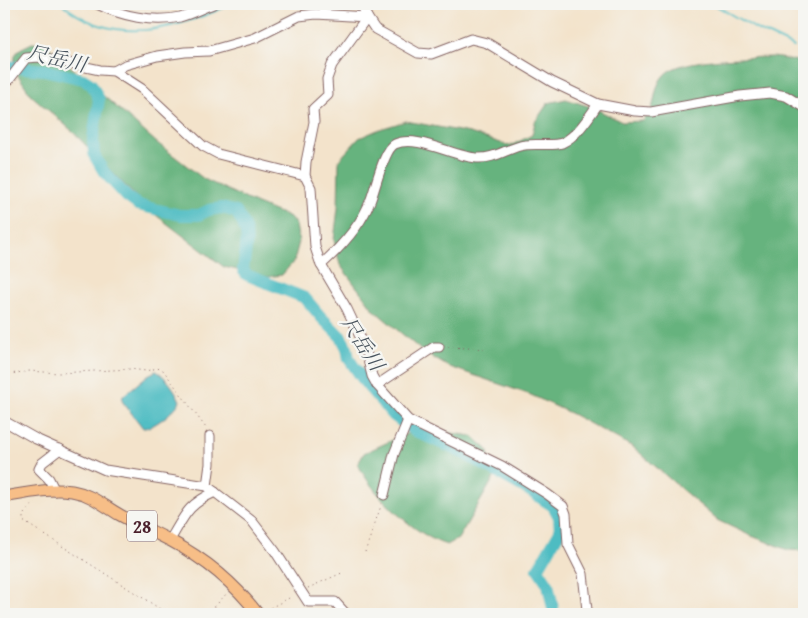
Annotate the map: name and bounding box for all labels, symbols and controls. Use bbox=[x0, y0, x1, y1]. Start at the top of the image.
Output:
water label: 尺岳川 bbox=[25, 37, 91, 79]
water label: 尺岳川 bbox=[335, 310, 393, 378]
road number: 28 bbox=[127, 511, 157, 542]

